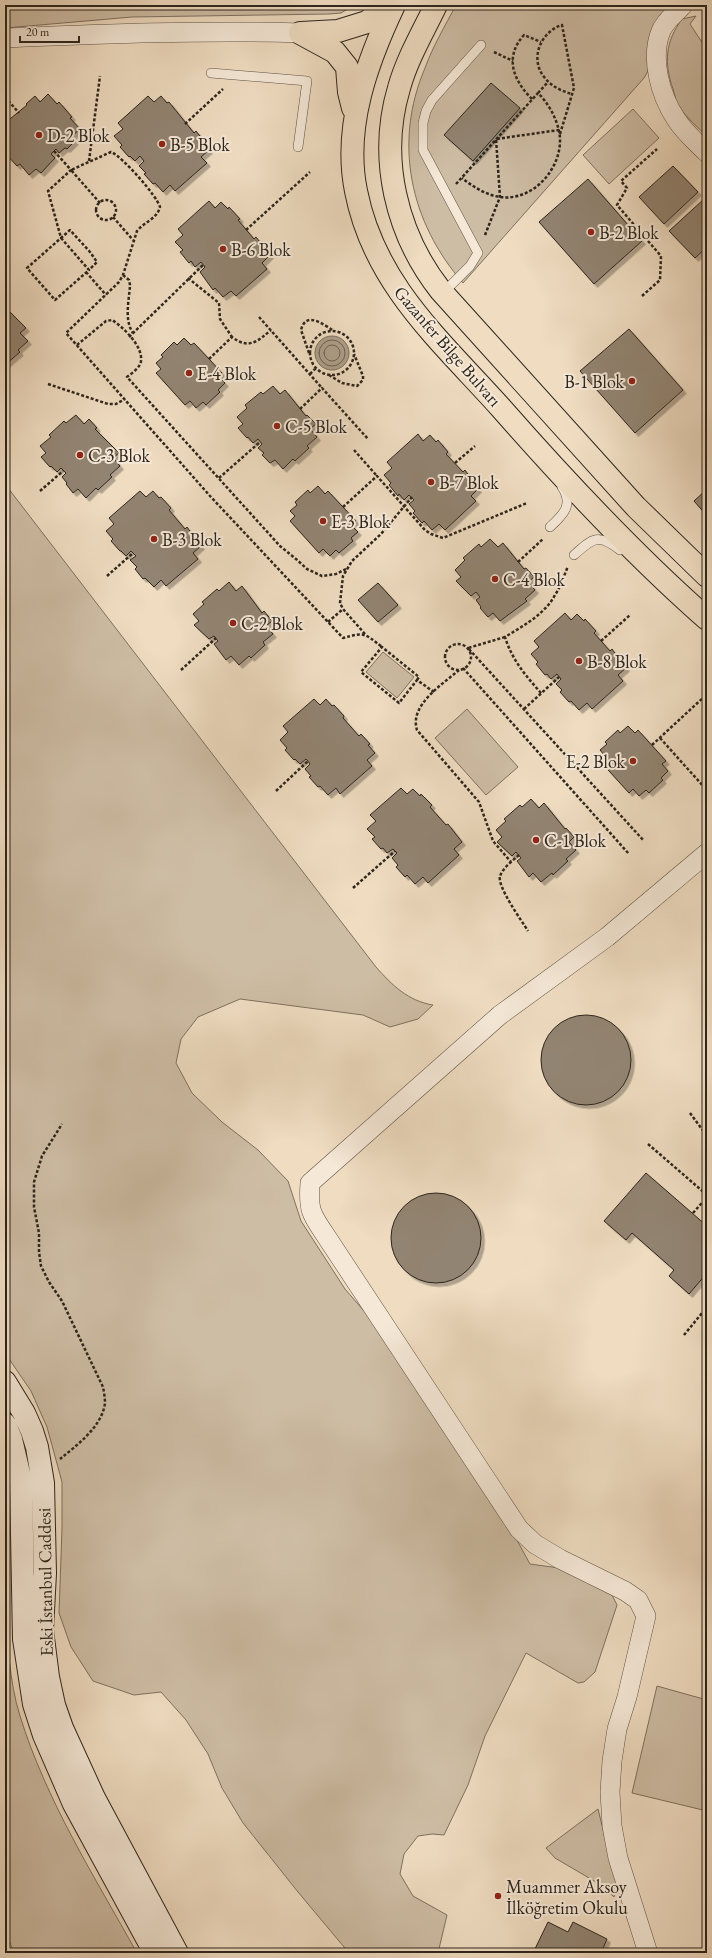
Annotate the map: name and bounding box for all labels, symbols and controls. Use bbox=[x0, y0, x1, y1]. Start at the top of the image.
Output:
scale bar bbox=[20, 18, 79, 44]
text: 20 m bbox=[26, 24, 50, 40]
place label: D-2 Blok bbox=[47, 124, 110, 147]
marker: D-2 Blok bbox=[34, 130, 44, 140]
place label: B-5 Blok bbox=[170, 133, 230, 156]
marker: B-5 Blok bbox=[157, 139, 167, 149]
place label: B-2 Blok bbox=[599, 221, 659, 244]
marker: B-2 Blok bbox=[586, 227, 596, 237]
place label: B-6 Blok bbox=[231, 238, 291, 261]
marker: B-6 Blok bbox=[218, 244, 228, 254]
street label: Gazanfer Bilge Bulvarı bbox=[389, 281, 507, 412]
place label: E-4 Blok bbox=[197, 362, 257, 385]
marker: E-4 Blok bbox=[184, 368, 194, 378]
place label: B-1 Blok bbox=[564, 370, 625, 393]
marker: B-1 Blok bbox=[627, 376, 637, 386]
place label: C-5 Blok bbox=[285, 415, 347, 438]
marker: C-5 Blok bbox=[272, 421, 282, 431]
place label: C-3 Blok bbox=[88, 444, 150, 467]
marker: C-3 Blok bbox=[75, 450, 85, 460]
place label: B-7 Blok bbox=[439, 471, 499, 494]
marker: B-7 Blok bbox=[426, 477, 436, 487]
place label: E-3 Blok bbox=[331, 510, 391, 533]
marker: E-3 Blok bbox=[318, 516, 328, 526]
place label: B-3 Blok bbox=[162, 528, 222, 551]
marker: B-3 Blok bbox=[149, 534, 159, 544]
place label: C-4 Blok bbox=[503, 568, 565, 591]
marker: C-4 Blok bbox=[490, 574, 500, 584]
place label: C-2 Blok bbox=[241, 612, 303, 635]
marker: C-2 Blok bbox=[228, 618, 238, 628]
place label: B-8 Blok bbox=[587, 650, 647, 673]
marker: B-8 Blok bbox=[574, 656, 584, 666]
place label: E-2 Blok bbox=[566, 750, 626, 773]
marker: E-2 Blok bbox=[628, 756, 638, 766]
place label: C-1 Blok bbox=[544, 829, 606, 852]
marker: C-1 Blok bbox=[531, 835, 541, 845]
street label: Eski İstanbul Caddesi bbox=[32, 1507, 58, 1657]
place label: Muammer Aksoy İlköğretim Okulu bbox=[506, 1875, 628, 1919]
marker: Muammer Aksoy İlköğretim Okulu bbox=[493, 1891, 503, 1901]

